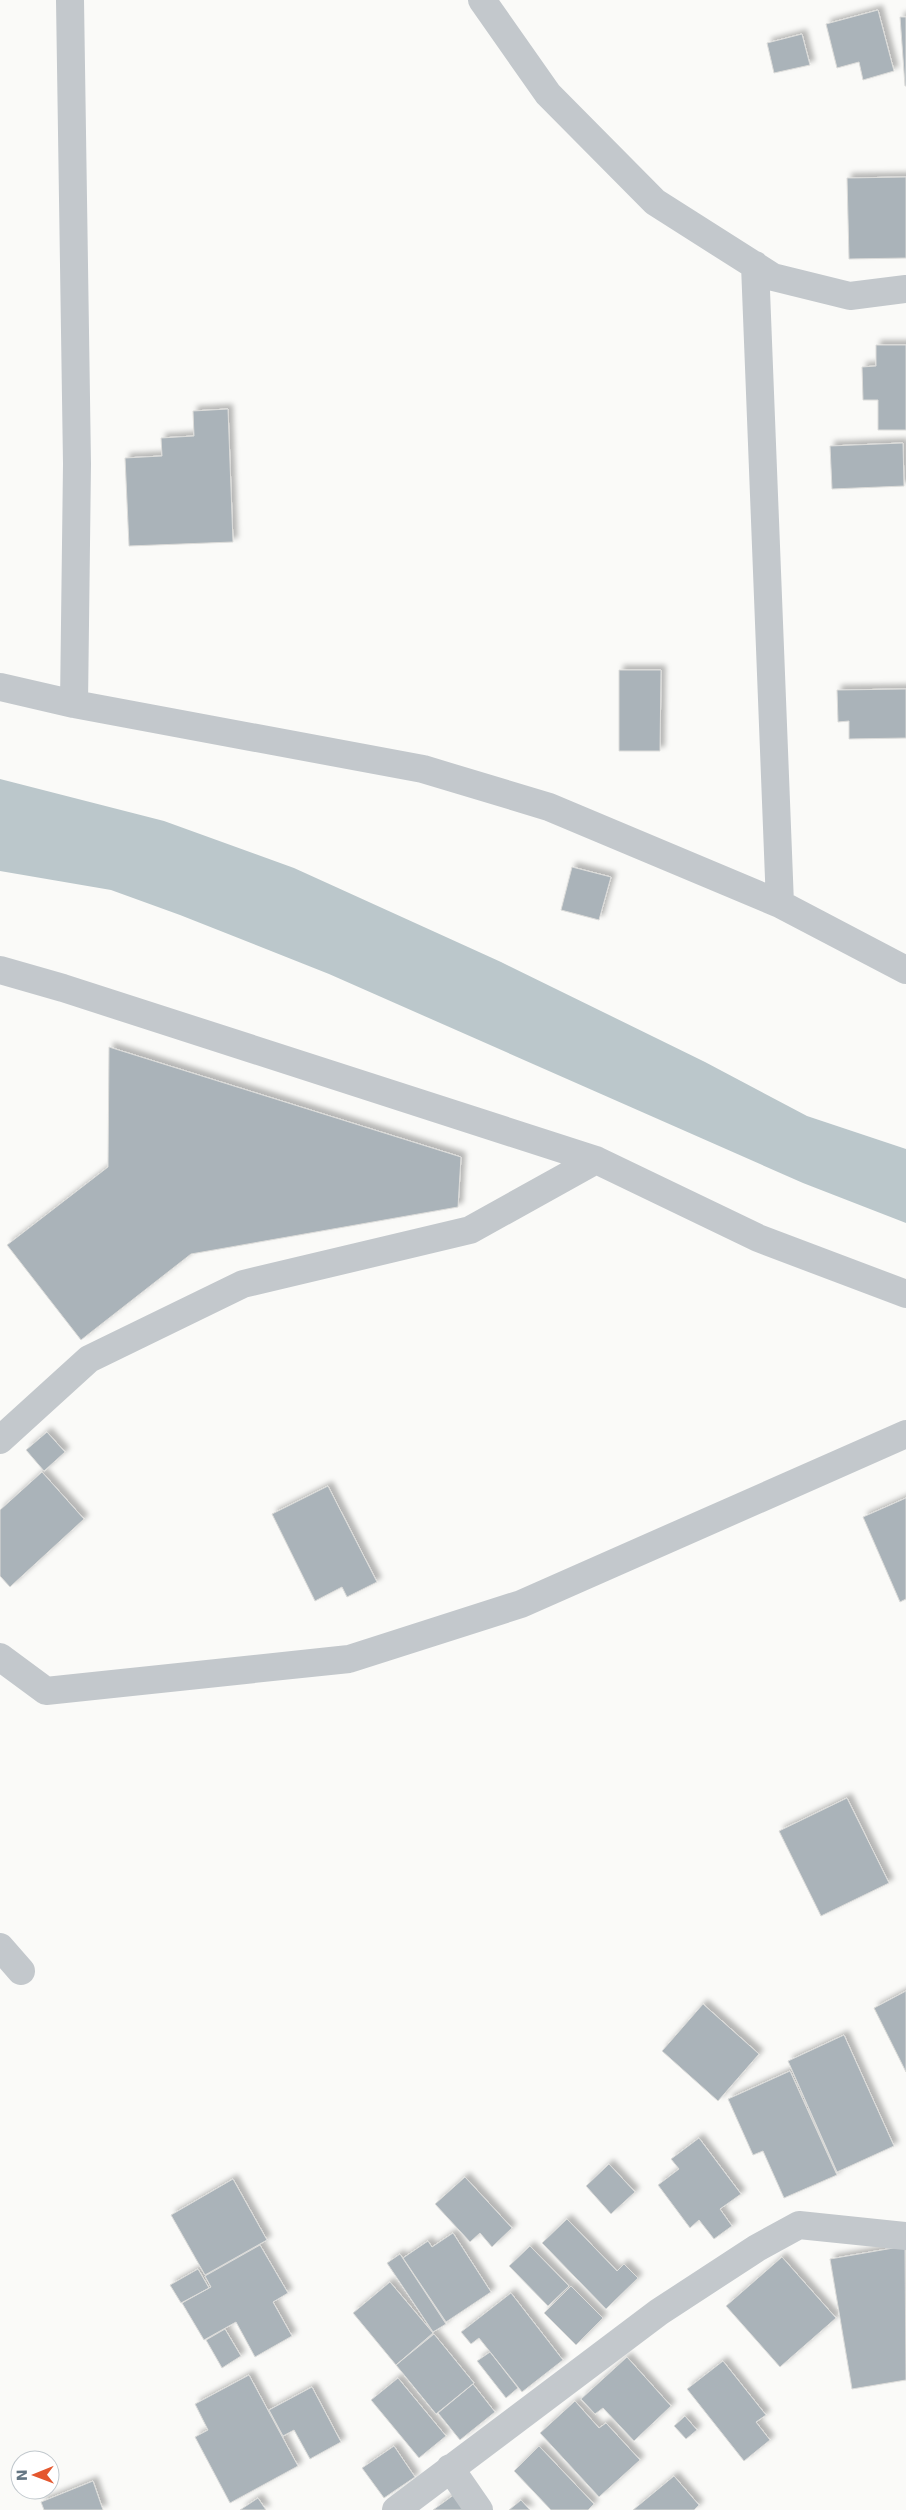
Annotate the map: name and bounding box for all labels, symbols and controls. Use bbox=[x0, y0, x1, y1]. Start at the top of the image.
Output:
north arrow bbox=[10, 2450, 60, 2500]
text: N bbox=[14, 2469, 30, 2481]

